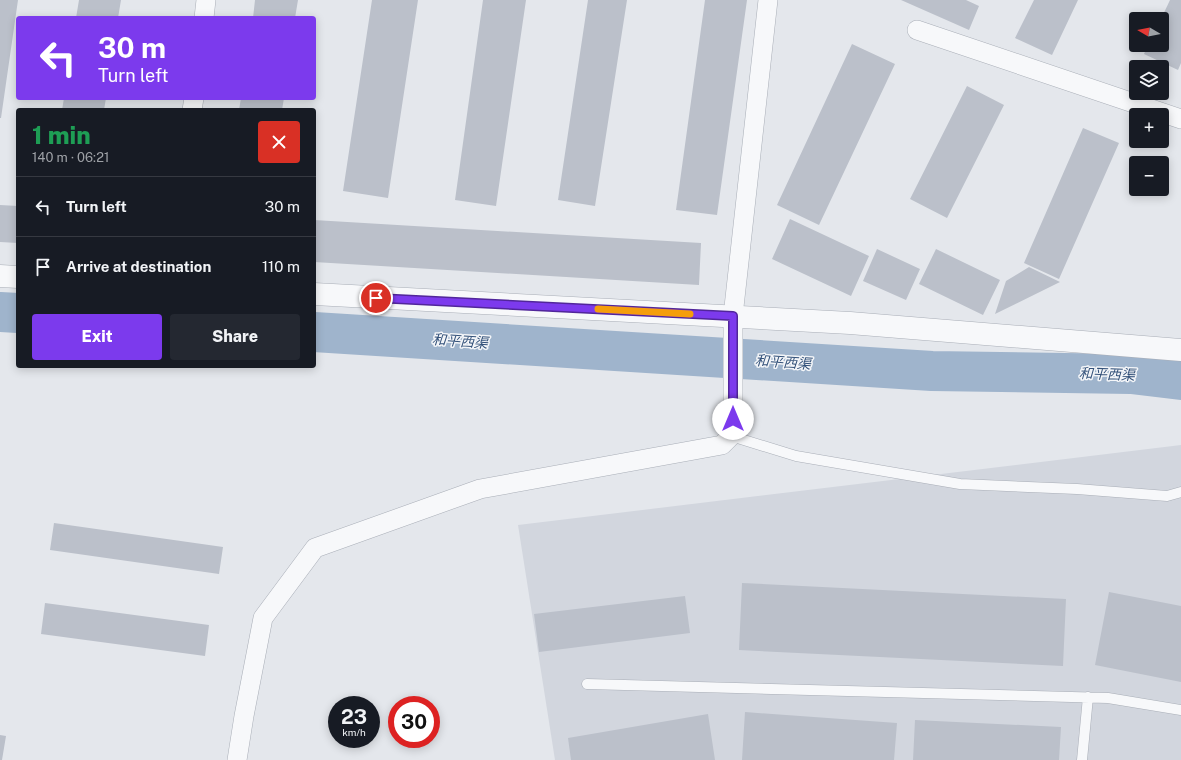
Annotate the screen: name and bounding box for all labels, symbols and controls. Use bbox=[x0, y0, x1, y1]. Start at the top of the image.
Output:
north arrow bbox=[1129, 12, 1169, 52]
map controls bbox=[1129, 12, 1169, 196]
text: 30 m bbox=[98, 31, 166, 64]
icon: left bbox=[32, 32, 84, 84]
button: layers bbox=[1129, 60, 1169, 100]
text: Turn left bbox=[98, 65, 168, 86]
button: + bbox=[1129, 108, 1169, 148]
text: 1 min bbox=[32, 121, 91, 149]
button: close bbox=[258, 121, 300, 163]
text: 140 m · 06:21 bbox=[32, 150, 109, 165]
button: − bbox=[1129, 156, 1169, 196]
icon: left bbox=[32, 196, 54, 218]
text: Turn left bbox=[66, 198, 127, 215]
text: 30 m bbox=[265, 198, 300, 215]
icon: arrive bbox=[32, 256, 54, 278]
text: Arrive at destination bbox=[66, 258, 211, 275]
text: 110 m bbox=[262, 258, 300, 275]
pin bbox=[359, 281, 393, 315]
icon: arrive bbox=[365, 287, 387, 309]
button: Exit bbox=[32, 314, 162, 360]
button: Share bbox=[170, 314, 300, 360]
water label: 和平西渠 bbox=[432, 331, 490, 351]
water label: 和平西渠 bbox=[755, 352, 813, 372]
water label: 和平西渠 bbox=[1079, 365, 1137, 383]
position arrow bbox=[712, 398, 754, 440]
speed limit sign: 30 bbox=[388, 696, 440, 748]
text: 23 bbox=[341, 705, 367, 729]
text: km/h bbox=[342, 726, 366, 738]

